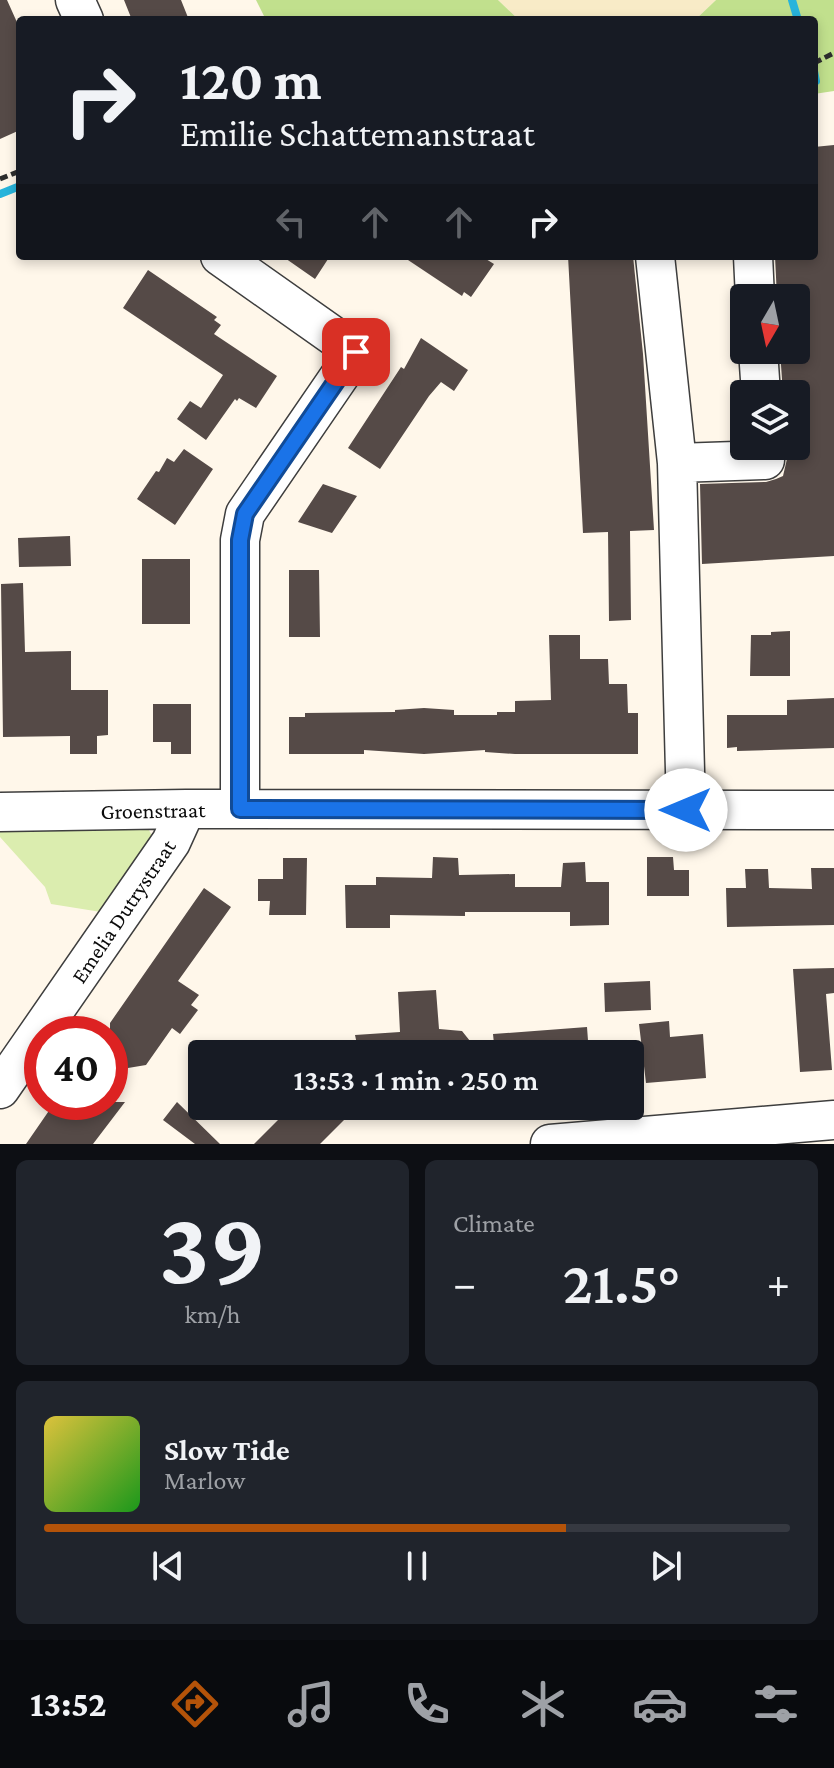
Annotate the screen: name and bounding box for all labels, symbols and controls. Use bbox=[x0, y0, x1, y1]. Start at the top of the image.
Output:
icon: right bbox=[48, 48, 152, 152]
text: 120 m bbox=[180, 49, 322, 111]
text: Emilie Schattemanstraat bbox=[180, 114, 535, 154]
icon: left bbox=[269, 200, 313, 244]
icon: ahead bbox=[353, 200, 397, 244]
icon: ahead bbox=[437, 200, 481, 244]
icon: right bbox=[521, 200, 565, 244]
north arrow bbox=[730, 284, 810, 364]
map controls bbox=[730, 284, 810, 460]
pin bbox=[322, 318, 390, 386]
icon: arrive bbox=[334, 330, 378, 374]
button: layers bbox=[730, 380, 810, 460]
position arrow bbox=[644, 768, 728, 852]
street label: Groenstraat bbox=[100, 797, 206, 824]
street label: Emelia Dutrystraat bbox=[66, 834, 181, 988]
speed limit sign: 40 bbox=[24, 1016, 128, 1120]
text: 13:53 · 1 min · 250 m bbox=[294, 1063, 538, 1096]
text: 39 bbox=[159, 1190, 266, 1305]
text: Climate bbox=[453, 1209, 535, 1238]
text: 21.5° bbox=[563, 1249, 680, 1316]
text: − bbox=[453, 1259, 476, 1307]
text: + bbox=[767, 1259, 790, 1307]
text: km/h bbox=[184, 1300, 241, 1329]
text: Slow Tide bbox=[164, 1433, 290, 1466]
text: Marlow bbox=[164, 1466, 245, 1495]
icon: previous bbox=[146, 1544, 190, 1588]
icon: pause bbox=[395, 1544, 439, 1588]
icon: next bbox=[644, 1544, 688, 1588]
icon: directions bbox=[167, 1676, 223, 1732]
icon: music bbox=[283, 1676, 339, 1732]
icon: phone bbox=[399, 1676, 455, 1732]
icon: climate bbox=[515, 1676, 571, 1732]
icon: car bbox=[632, 1676, 688, 1732]
icon: filters bbox=[748, 1676, 804, 1732]
text: 13:52 bbox=[30, 1684, 107, 1724]

